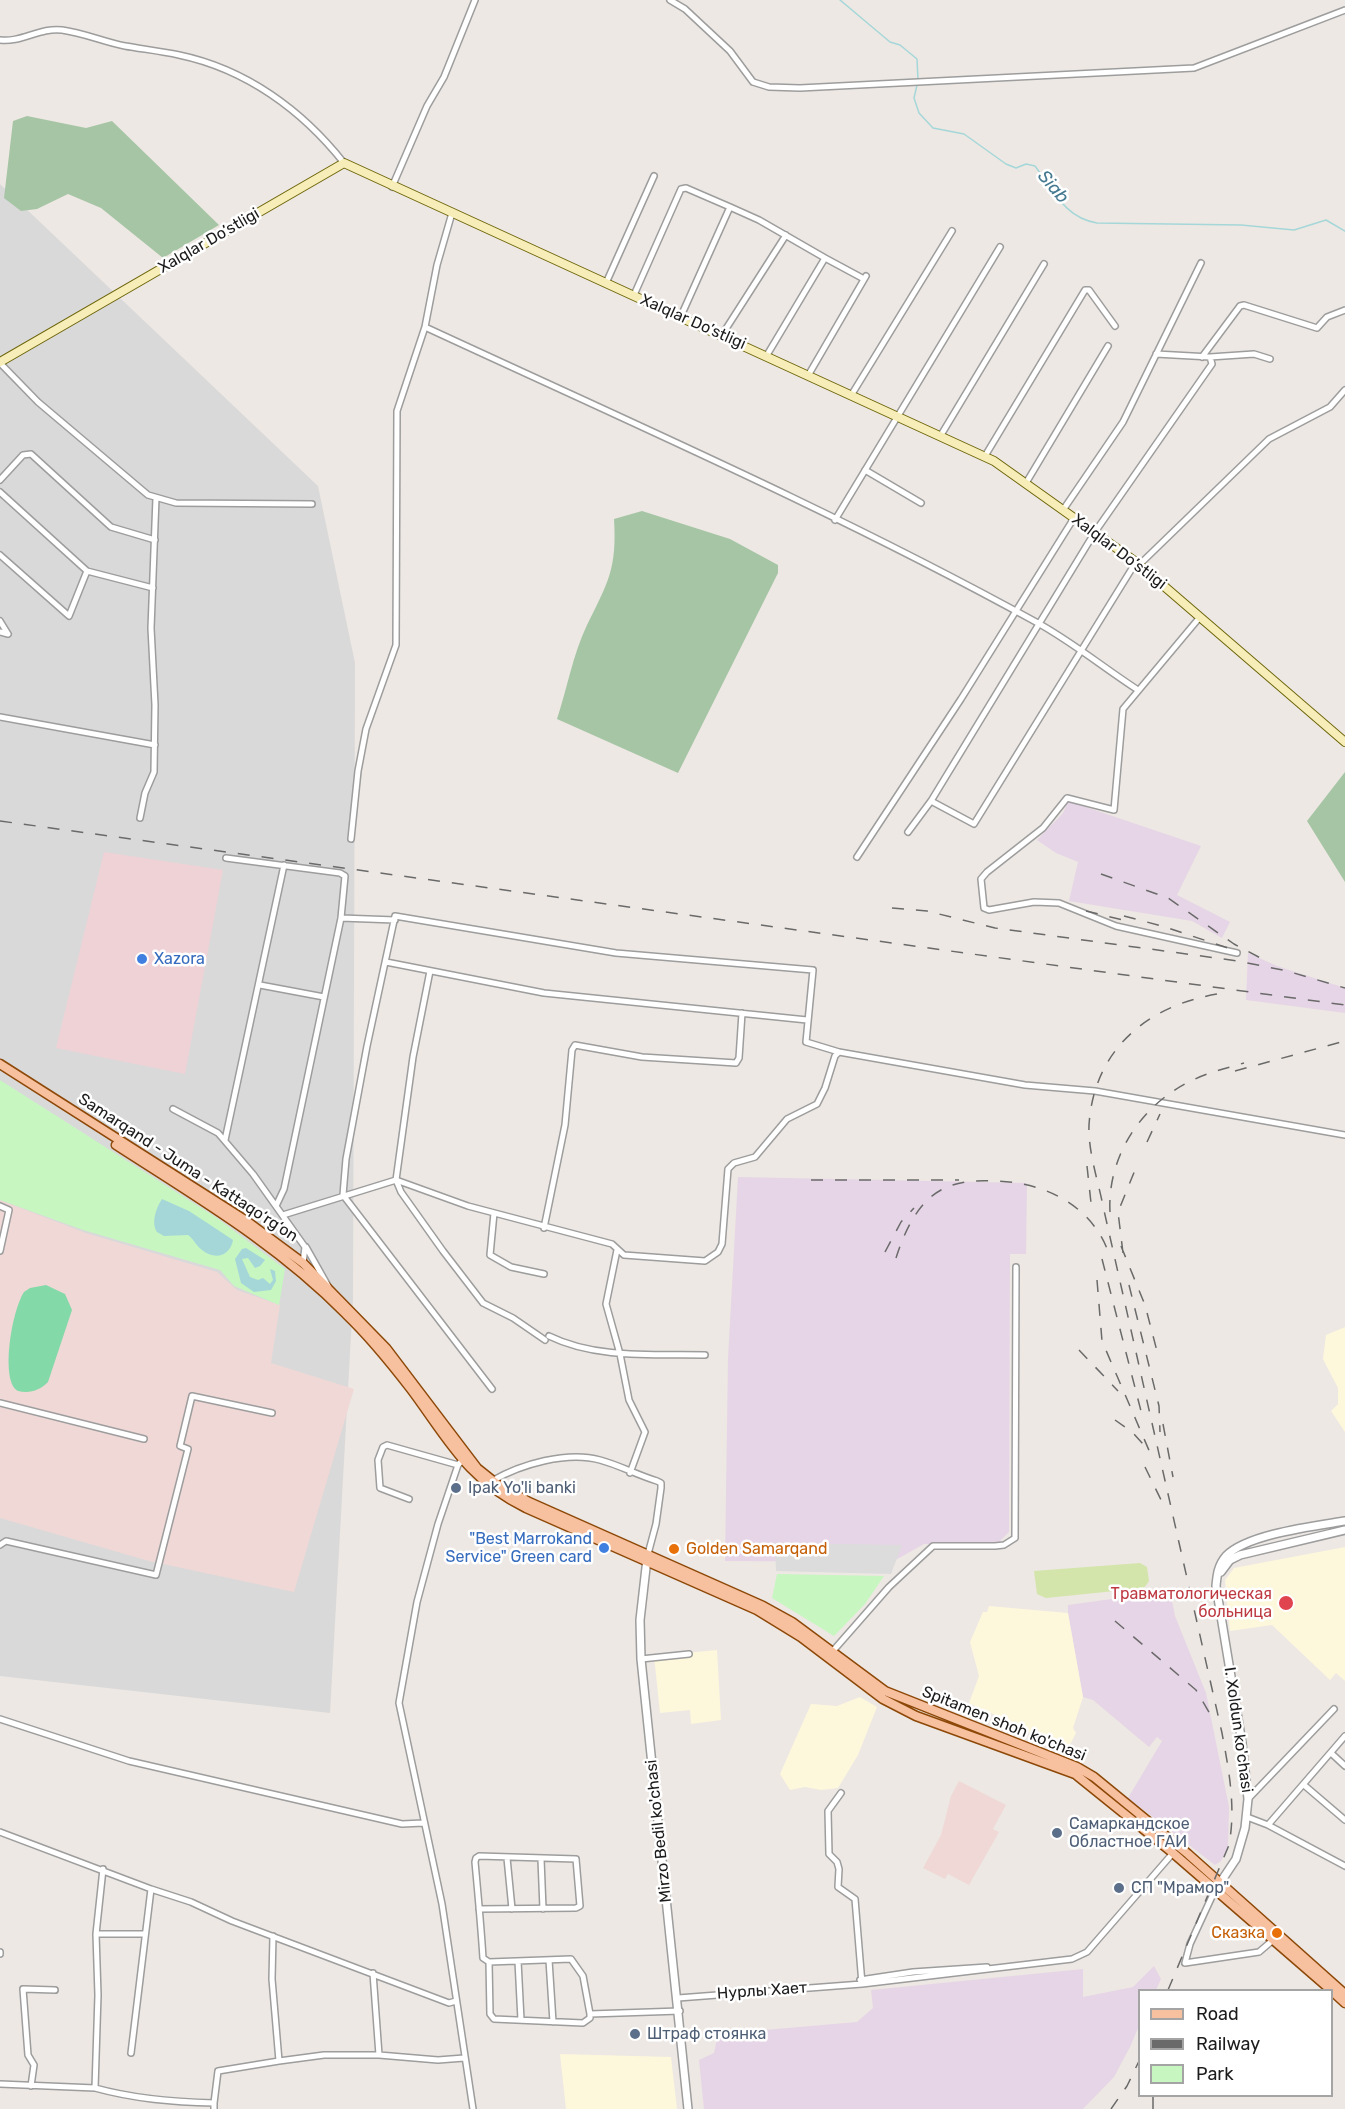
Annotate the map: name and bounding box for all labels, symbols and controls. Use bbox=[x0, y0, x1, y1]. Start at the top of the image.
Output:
water label: Siab bbox=[1033, 166, 1073, 208]
street label: Xalqlar Do’stligi bbox=[155, 204, 263, 278]
street label: Xalqlar Do’stligi bbox=[637, 290, 749, 354]
street label: Xalqlar Do’stligi bbox=[1068, 510, 1170, 594]
place label: Xazora bbox=[154, 949, 205, 969]
marker: Xazora bbox=[135, 952, 149, 966]
street label: Samarqand - Juma - Kattaqo‘rg‘on bbox=[75, 1090, 301, 1246]
place label: Ipak Yo'li banki bbox=[468, 1478, 576, 1498]
marker: Ipak Yo'li banki bbox=[449, 1481, 463, 1495]
place label: "Best Marrokand Service" Green card bbox=[446, 1529, 592, 1567]
place label: Golden Samarqand bbox=[686, 1539, 827, 1559]
marker: "Best Marrokand Service" Green card bbox=[597, 1541, 611, 1555]
marker: Golden Samarqand bbox=[667, 1542, 681, 1556]
place label: Травматологическая больница bbox=[1111, 1584, 1272, 1622]
marker: Травматологическая больница bbox=[1277, 1594, 1295, 1612]
street label: I. Xoldun ko'chasi bbox=[1220, 1666, 1256, 1794]
street label: Spitamen shoh ko'chasi bbox=[919, 1682, 1089, 1766]
street label: Mirzo Bedil ko'chasi bbox=[642, 1759, 676, 1903]
place label: Самаркандское Областное ГАИ bbox=[1069, 1814, 1190, 1852]
marker: Самаркандское Областное ГАИ bbox=[1050, 1826, 1064, 1840]
place label: СП "Мрамор" bbox=[1131, 1878, 1229, 1898]
marker: СП "Мрамор" bbox=[1112, 1881, 1126, 1895]
place label: Сказка bbox=[1211, 1923, 1265, 1943]
marker: Сказка bbox=[1270, 1926, 1284, 1940]
street label: Нурлы Хает bbox=[716, 1978, 808, 2004]
legend bbox=[1138, 1989, 1333, 2097]
text: Road bbox=[1196, 2003, 1239, 2025]
place label: Штраф стоянка bbox=[647, 2024, 766, 2044]
marker: Штраф стоянка bbox=[628, 2027, 642, 2041]
text: Railway bbox=[1196, 2033, 1260, 2055]
text: Park bbox=[1196, 2063, 1233, 2085]

